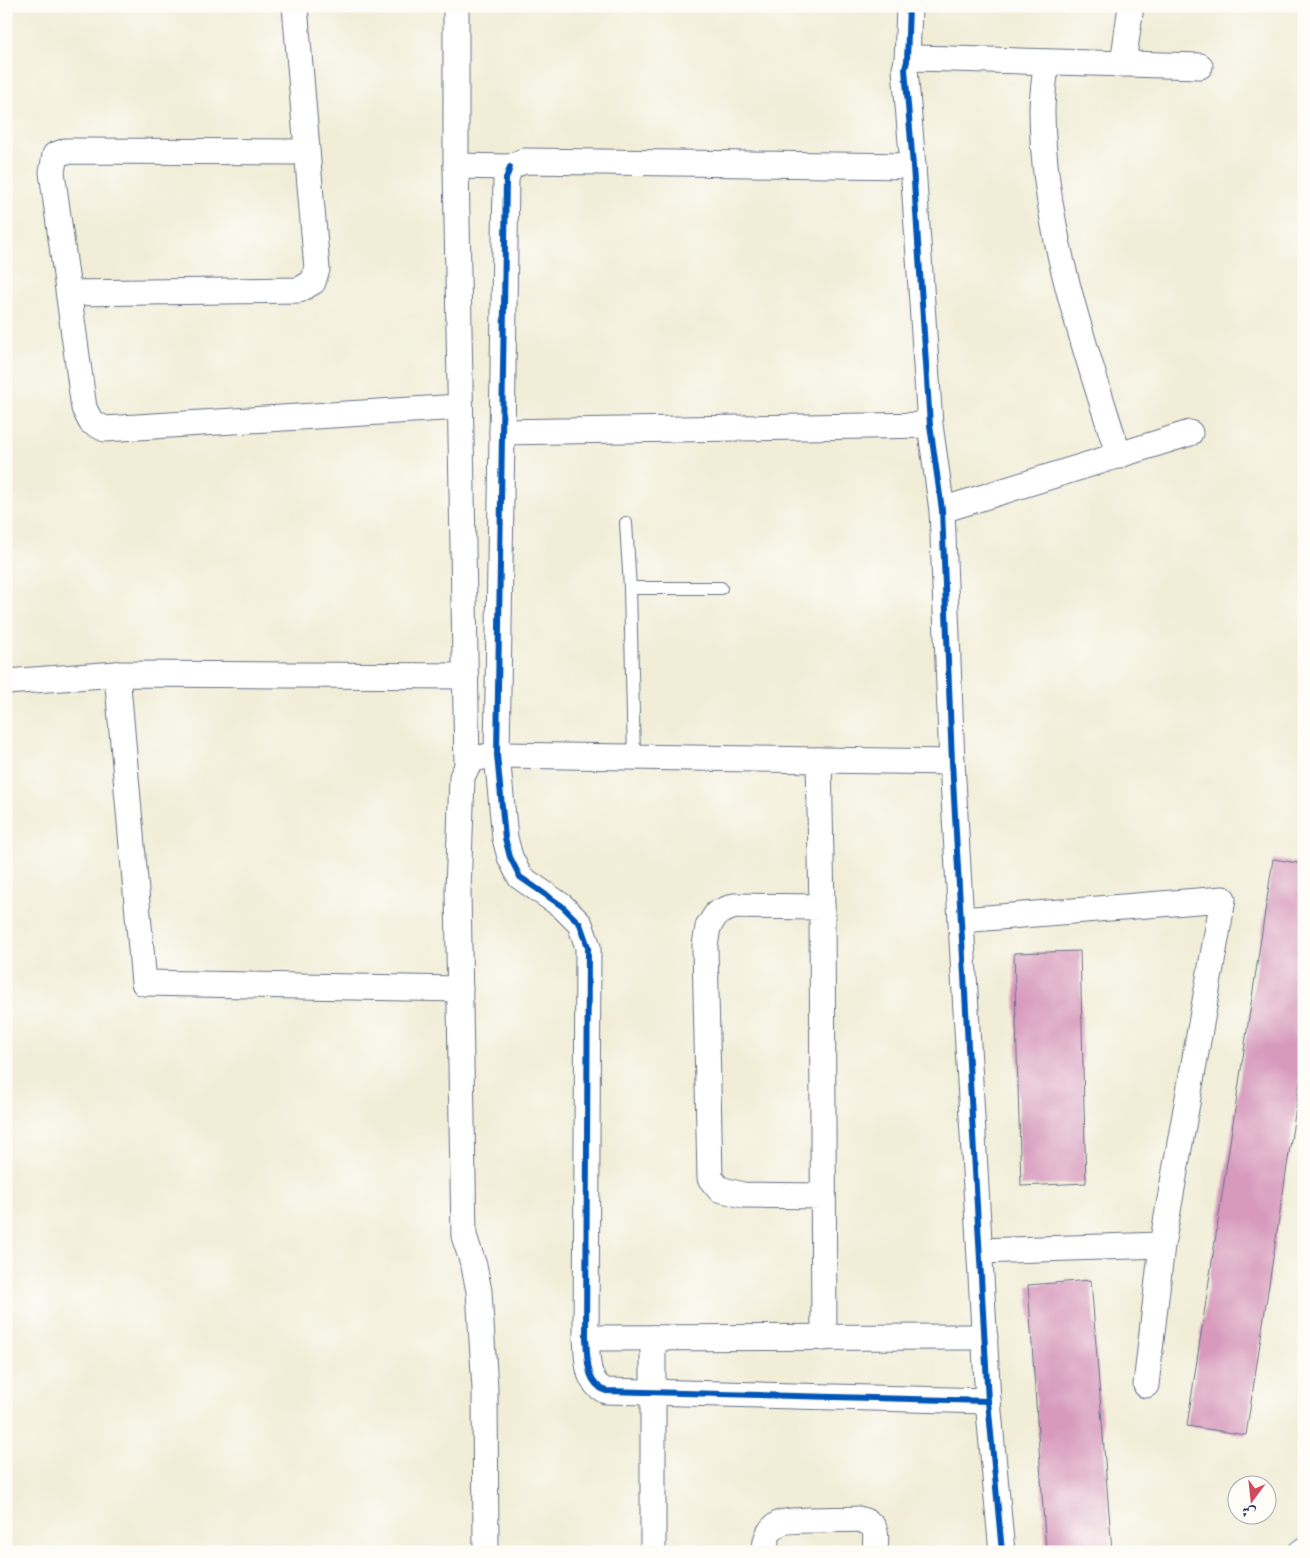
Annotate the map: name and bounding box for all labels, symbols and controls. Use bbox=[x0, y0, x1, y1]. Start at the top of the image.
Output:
north arrow bbox=[1228, 1476, 1278, 1526]
text: ش bbox=[1240, 1500, 1258, 1522]

